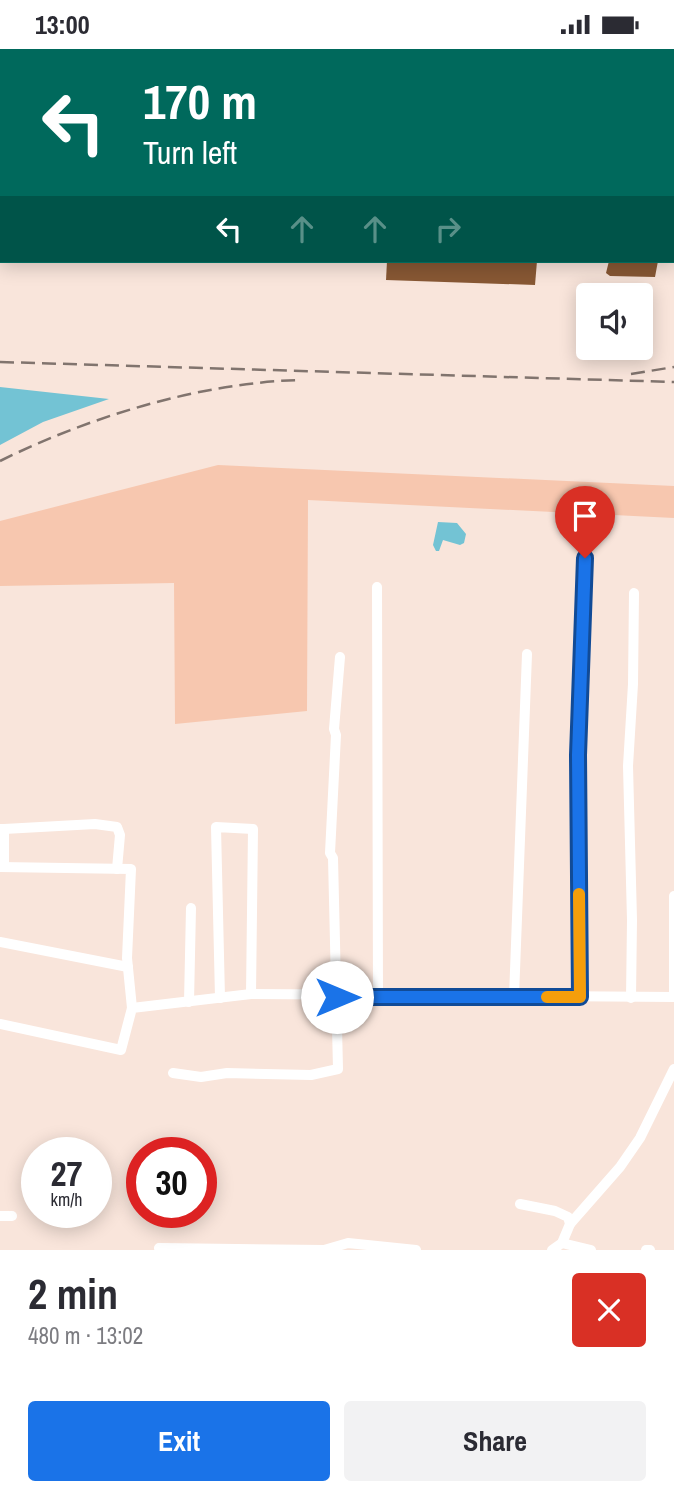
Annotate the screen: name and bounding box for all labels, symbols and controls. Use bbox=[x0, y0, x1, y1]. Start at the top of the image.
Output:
text: 13:00 bbox=[35, 7, 90, 42]
text: 170 m bbox=[143, 68, 257, 134]
icon: left bbox=[28, 77, 119, 168]
text: Turn left bbox=[143, 131, 237, 174]
icon: left bbox=[210, 210, 248, 248]
icon: ahead bbox=[283, 210, 321, 248]
icon: ahead bbox=[356, 210, 394, 248]
icon: right bbox=[429, 210, 467, 248]
map controls bbox=[576, 283, 653, 360]
button: sound bbox=[576, 283, 653, 360]
pin bbox=[555, 486, 615, 558]
icon: arrive bbox=[566, 497, 604, 535]
position arrow bbox=[300, 960, 374, 1034]
speed limit sign: 30 bbox=[126, 1137, 217, 1228]
text: 27 bbox=[51, 1150, 82, 1197]
text: km/h bbox=[51, 1187, 83, 1212]
text: 2 min bbox=[28, 1266, 118, 1322]
button: close bbox=[572, 1273, 646, 1347]
text: 480 m · 13:02 bbox=[28, 1320, 143, 1351]
button: Exit bbox=[28, 1401, 330, 1481]
button: Share bbox=[344, 1401, 646, 1481]

